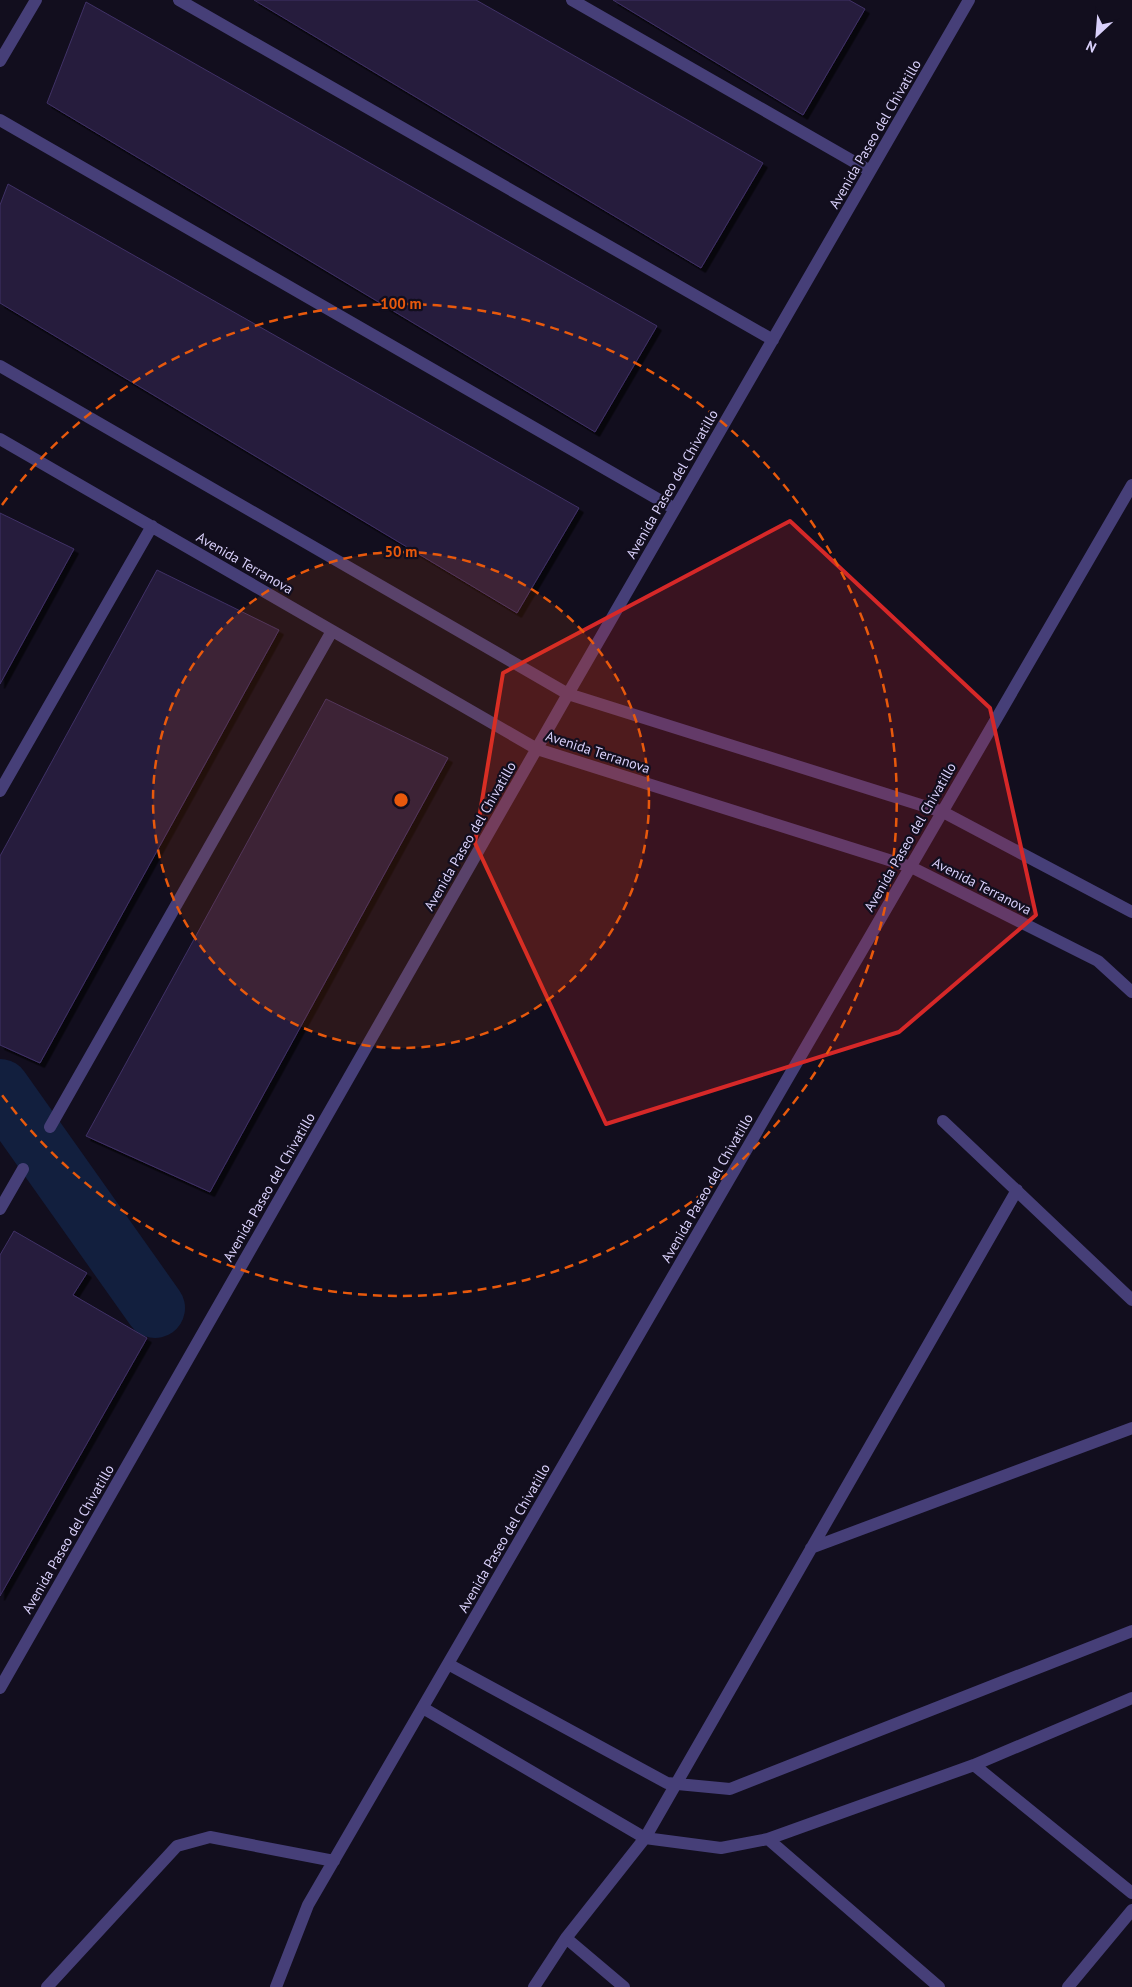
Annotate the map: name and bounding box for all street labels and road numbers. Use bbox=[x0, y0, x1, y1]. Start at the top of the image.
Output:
street label: Avenida Paseo del Chivatillo bbox=[825, 56, 925, 212]
street label: Avenida Paseo del Chivatillo bbox=[622, 406, 722, 562]
street label: Avenida Terranova bbox=[193, 528, 297, 598]
street label: Avenida Terranova bbox=[543, 727, 653, 777]
street label: Avenida Paseo del Chivatillo bbox=[420, 758, 520, 914]
street label: Avenida Paseo del Chivatillo bbox=[860, 759, 960, 915]
street label: Avenida Terranova bbox=[929, 853, 1035, 919]
street label: Avenida Paseo del Chivatillo bbox=[219, 1109, 319, 1265]
street label: Avenida Paseo del Chivatillo bbox=[657, 1110, 757, 1266]
street label: Avenida Paseo del Chivatillo bbox=[454, 1460, 554, 1616]
street label: Avenida Paseo del Chivatillo bbox=[18, 1461, 118, 1617]

